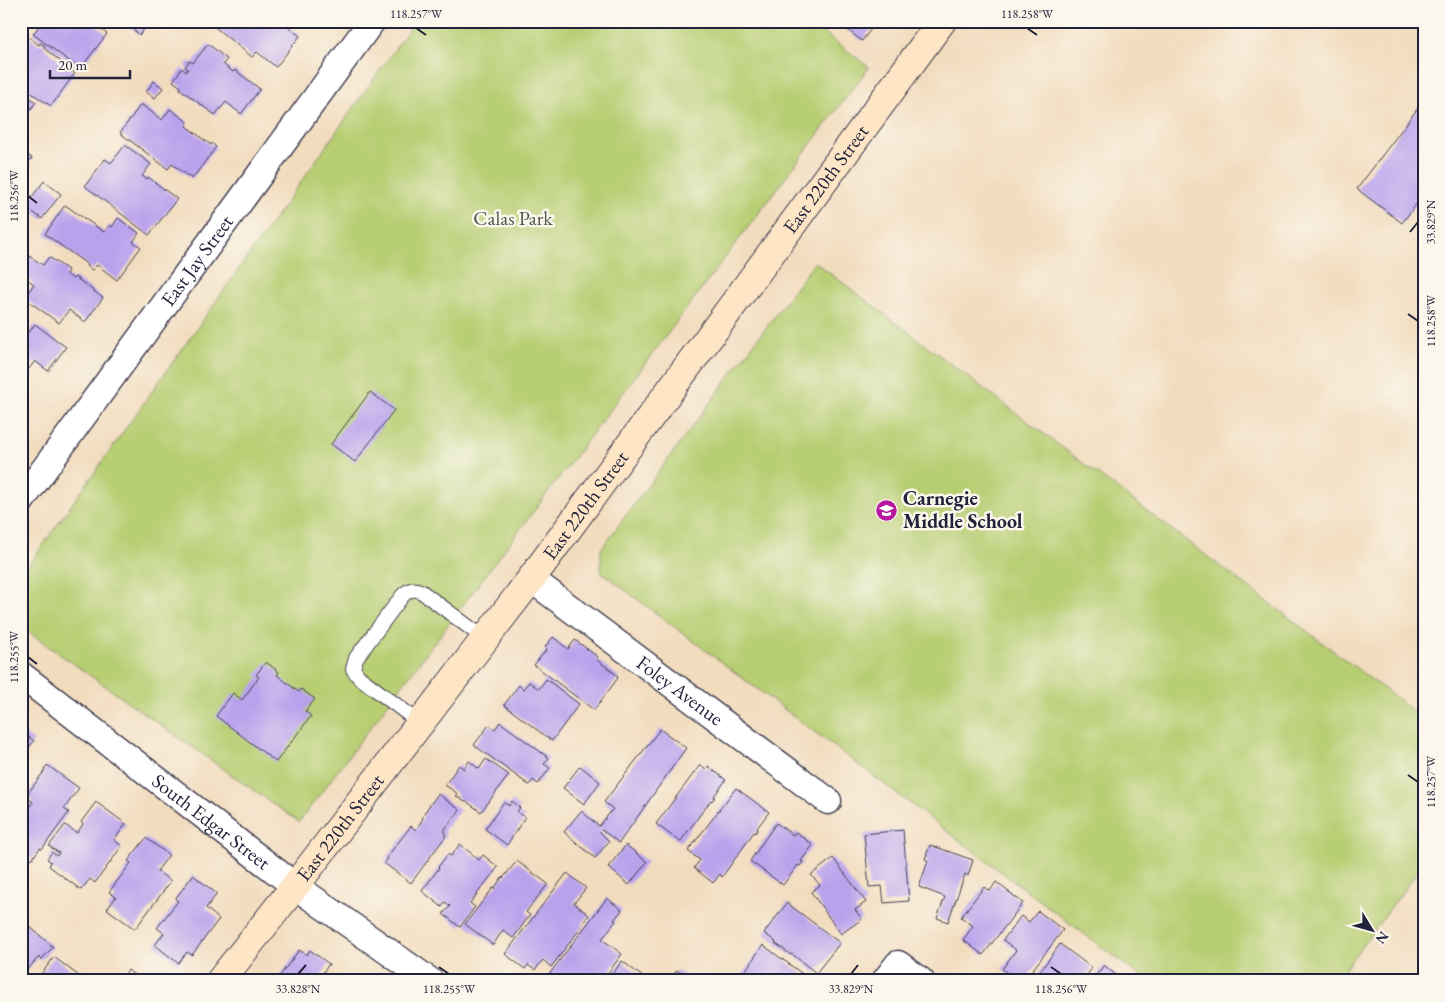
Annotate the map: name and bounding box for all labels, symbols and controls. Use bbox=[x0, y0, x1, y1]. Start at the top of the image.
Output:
text: 118.257°W bbox=[390, 6, 443, 22]
text: 118.258°W bbox=[1001, 6, 1054, 22]
scale bar bbox=[50, 48, 130, 80]
text: 20 m bbox=[58, 55, 87, 74]
street label: East 220th Street bbox=[777, 119, 875, 239]
text: 118.256°W bbox=[6, 169, 22, 222]
text: 33.829°N bbox=[1423, 199, 1439, 244]
park label: Calas Park bbox=[473, 205, 553, 231]
street label: East Jay Street bbox=[155, 209, 239, 311]
text: 118.258°W bbox=[1423, 294, 1439, 347]
street label: East 220th Street bbox=[537, 445, 635, 565]
place label: Carnegie Middle School bbox=[903, 485, 1023, 534]
school or university icon: Carnegie Middle School bbox=[875, 498, 899, 522]
text: 118.255°W bbox=[6, 630, 22, 683]
street label: Foley Avenue bbox=[631, 649, 729, 731]
text: 118.257°W bbox=[1423, 755, 1439, 808]
street label: South Edgar Street bbox=[147, 768, 276, 876]
street label: East 220th Street bbox=[290, 768, 390, 886]
north arrow bbox=[1348, 904, 1398, 954]
text: N bbox=[1371, 928, 1393, 948]
text: 33.828°N bbox=[276, 981, 321, 997]
text: 118.255°W bbox=[423, 981, 476, 997]
text: 33.829°N bbox=[829, 981, 874, 997]
text: 118.256°W bbox=[1035, 981, 1088, 997]

